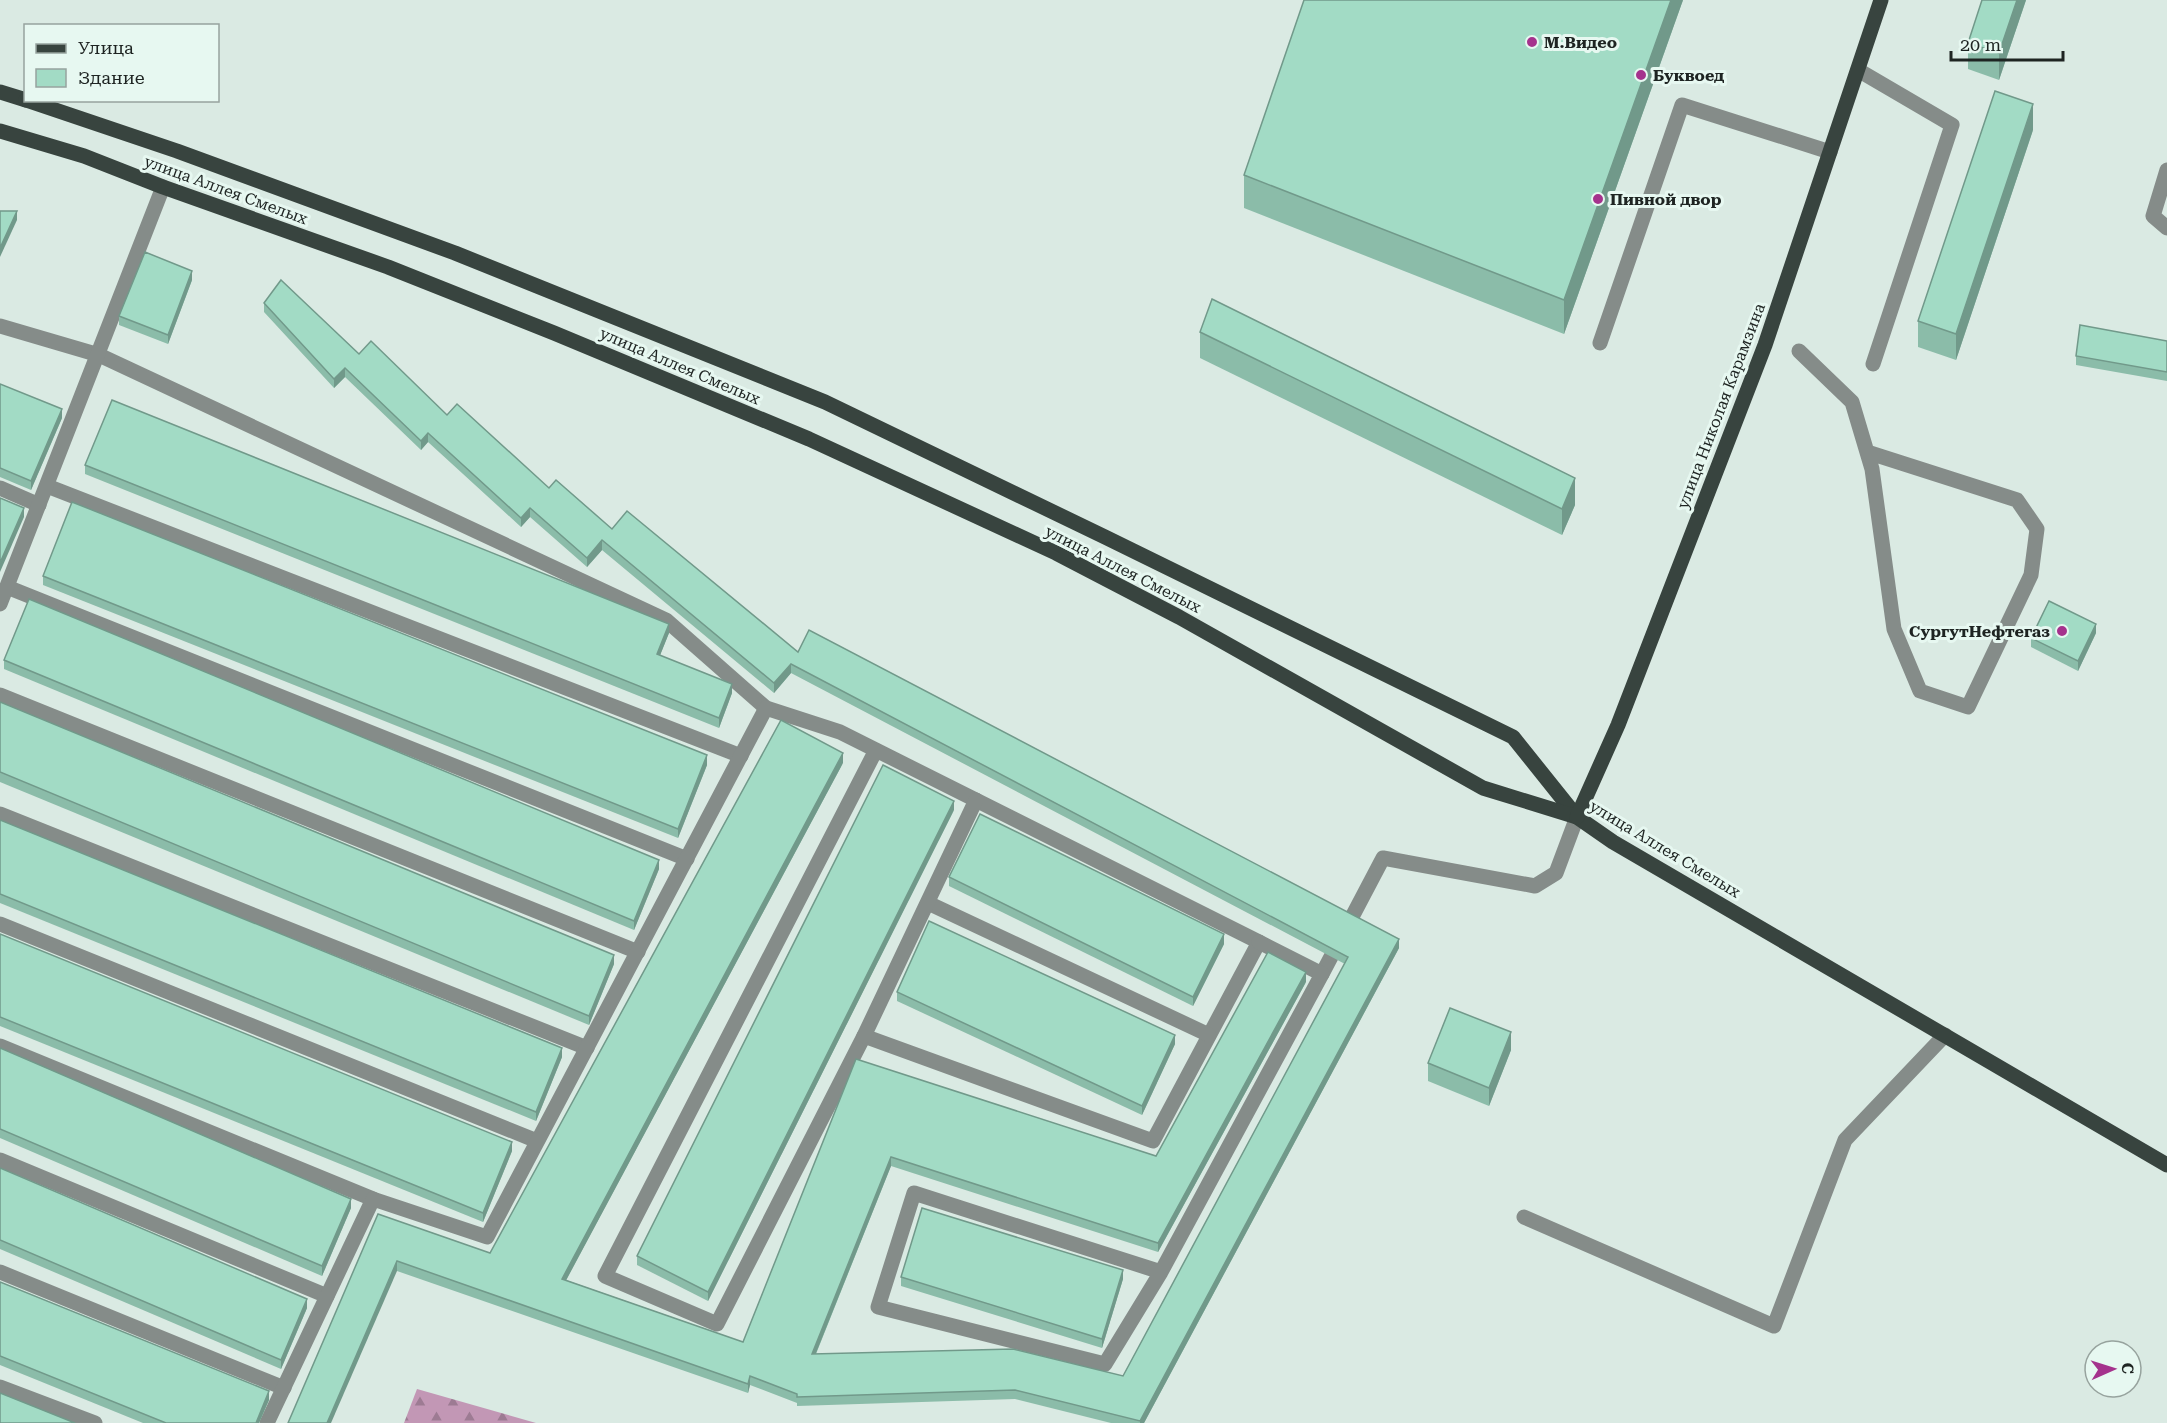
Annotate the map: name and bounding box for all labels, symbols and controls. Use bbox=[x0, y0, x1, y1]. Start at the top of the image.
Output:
legend bbox=[24, 24, 219, 102]
scale bar bbox=[1951, 24, 2064, 62]
place label: M.Видео bbox=[1544, 33, 1617, 52]
text: 20 m bbox=[1960, 34, 2001, 55]
marker: M.Видео bbox=[1525, 35, 1539, 49]
text: Улица bbox=[78, 37, 134, 58]
place label: Буквоед bbox=[1653, 66, 1724, 85]
text: Здание bbox=[78, 67, 145, 88]
marker: Буквоед bbox=[1634, 68, 1648, 82]
street label: улица Аллея Смелых bbox=[142, 152, 311, 229]
place label: Пивной двор bbox=[1610, 190, 1722, 209]
marker: Пивной двор bbox=[1591, 192, 1605, 206]
street label: улица Николая Карамзина bbox=[1673, 300, 1769, 511]
street label: улица Аллея Смелых bbox=[597, 324, 764, 409]
street label: улица Аллея Смелых bbox=[1042, 521, 1205, 617]
place label: СургутНефтегаз bbox=[1909, 622, 2050, 641]
marker: СургутНефтегаз bbox=[2055, 624, 2069, 638]
street label: улица Аллея Смелых bbox=[1586, 796, 1745, 902]
north arrow bbox=[2083, 1339, 2143, 1399]
text: С bbox=[2118, 1362, 2137, 1374]

